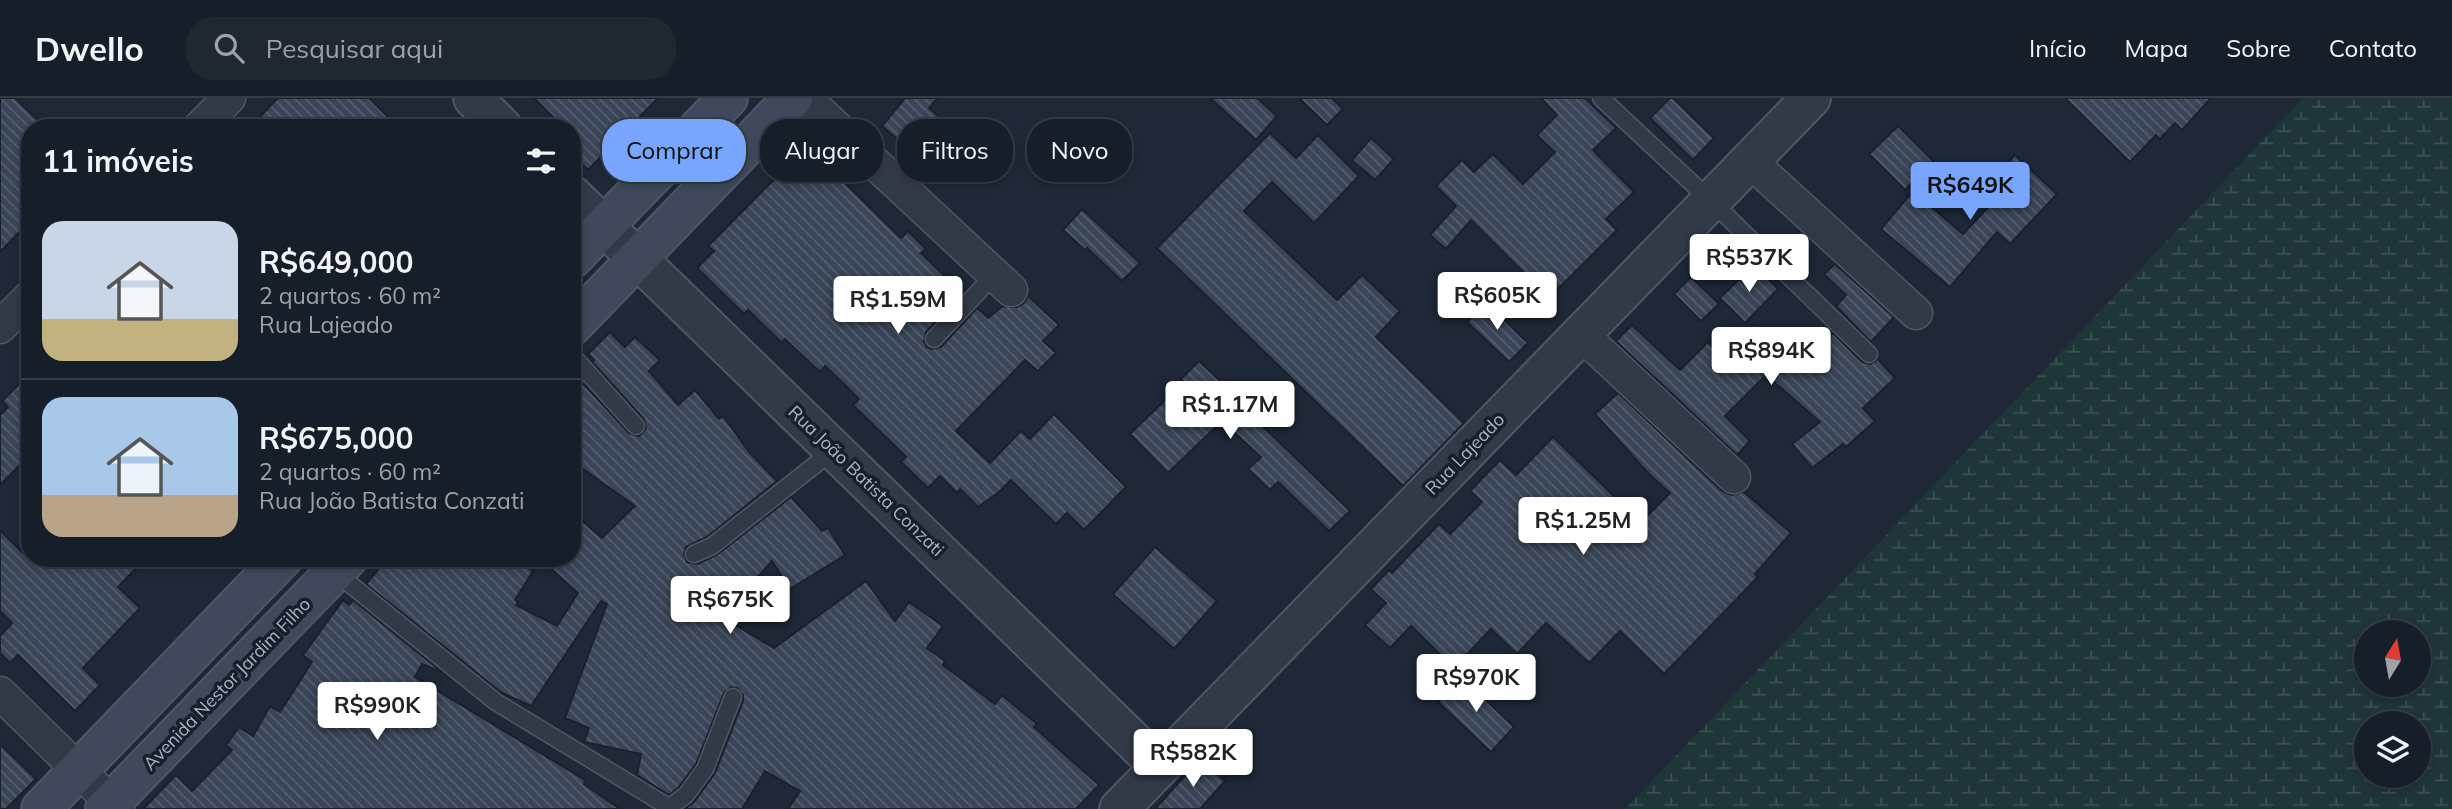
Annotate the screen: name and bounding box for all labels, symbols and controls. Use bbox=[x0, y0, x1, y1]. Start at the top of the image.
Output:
search box bbox=[186, 17, 676, 80]
text: Dwello bbox=[35, 28, 144, 69]
icon: search bbox=[210, 29, 248, 67]
text: Pesquisar aqui bbox=[266, 32, 443, 65]
text: Início bbox=[2029, 33, 2086, 63]
text: Mapa bbox=[2124, 33, 2188, 63]
text: Sobre bbox=[2226, 33, 2291, 63]
text: Contato bbox=[2329, 33, 2417, 63]
chip: Comprar bbox=[602, 119, 746, 182]
chip: Alugar bbox=[760, 119, 883, 182]
chip: Filtros bbox=[897, 119, 1013, 182]
chip: Novo bbox=[1027, 119, 1132, 182]
text: 11 imóveis bbox=[42, 142, 194, 180]
icon: filters bbox=[522, 142, 560, 180]
pin: R$649K bbox=[1913, 162, 2027, 222]
text: R$649K bbox=[1927, 170, 2013, 199]
pin: R$537K bbox=[1692, 234, 1806, 294]
text: R$537K bbox=[1706, 242, 1792, 271]
text: R$649,000 bbox=[259, 243, 414, 281]
icon: home bbox=[98, 249, 182, 333]
pin: R$605K bbox=[1440, 272, 1554, 332]
pin: R$1.59M bbox=[833, 276, 963, 336]
text: R$605K bbox=[1454, 280, 1540, 309]
text: 2 quartos · 60 m² bbox=[259, 281, 441, 310]
text: R$1.59M bbox=[849, 284, 947, 313]
text: Rua Lajeado bbox=[259, 310, 393, 339]
pin: R$894K bbox=[1714, 328, 1828, 387]
text: R$894K bbox=[1728, 335, 1814, 364]
pin: R$1.17M bbox=[1165, 382, 1295, 441]
text: R$1.17M bbox=[1181, 389, 1279, 418]
street label: Rua João Batista Conzati bbox=[784, 400, 949, 561]
street label: Rua Lajeado bbox=[1420, 408, 1509, 499]
text: R$675,000 bbox=[259, 419, 414, 457]
icon: home bbox=[98, 425, 182, 509]
text: 2 quartos · 60 m² bbox=[259, 457, 441, 486]
text: Rua João Batista Conzati bbox=[259, 486, 524, 515]
pin: R$1.25M bbox=[1518, 498, 1648, 557]
text: R$1.25M bbox=[1534, 505, 1632, 534]
pin: R$675K bbox=[673, 576, 787, 636]
text: R$675K bbox=[687, 584, 773, 613]
street label: Avenida Nestor Jardim Filho bbox=[138, 593, 315, 775]
north arrow bbox=[2354, 620, 2431, 696]
map controls bbox=[2354, 620, 2431, 788]
pin: R$970K bbox=[1419, 654, 1533, 714]
text: R$970K bbox=[1433, 662, 1519, 691]
pin: R$990K bbox=[320, 682, 434, 742]
text: R$990K bbox=[334, 690, 420, 719]
button: layers bbox=[2354, 711, 2431, 788]
pin: R$582K bbox=[1136, 730, 1250, 789]
text: R$582K bbox=[1150, 737, 1236, 766]

